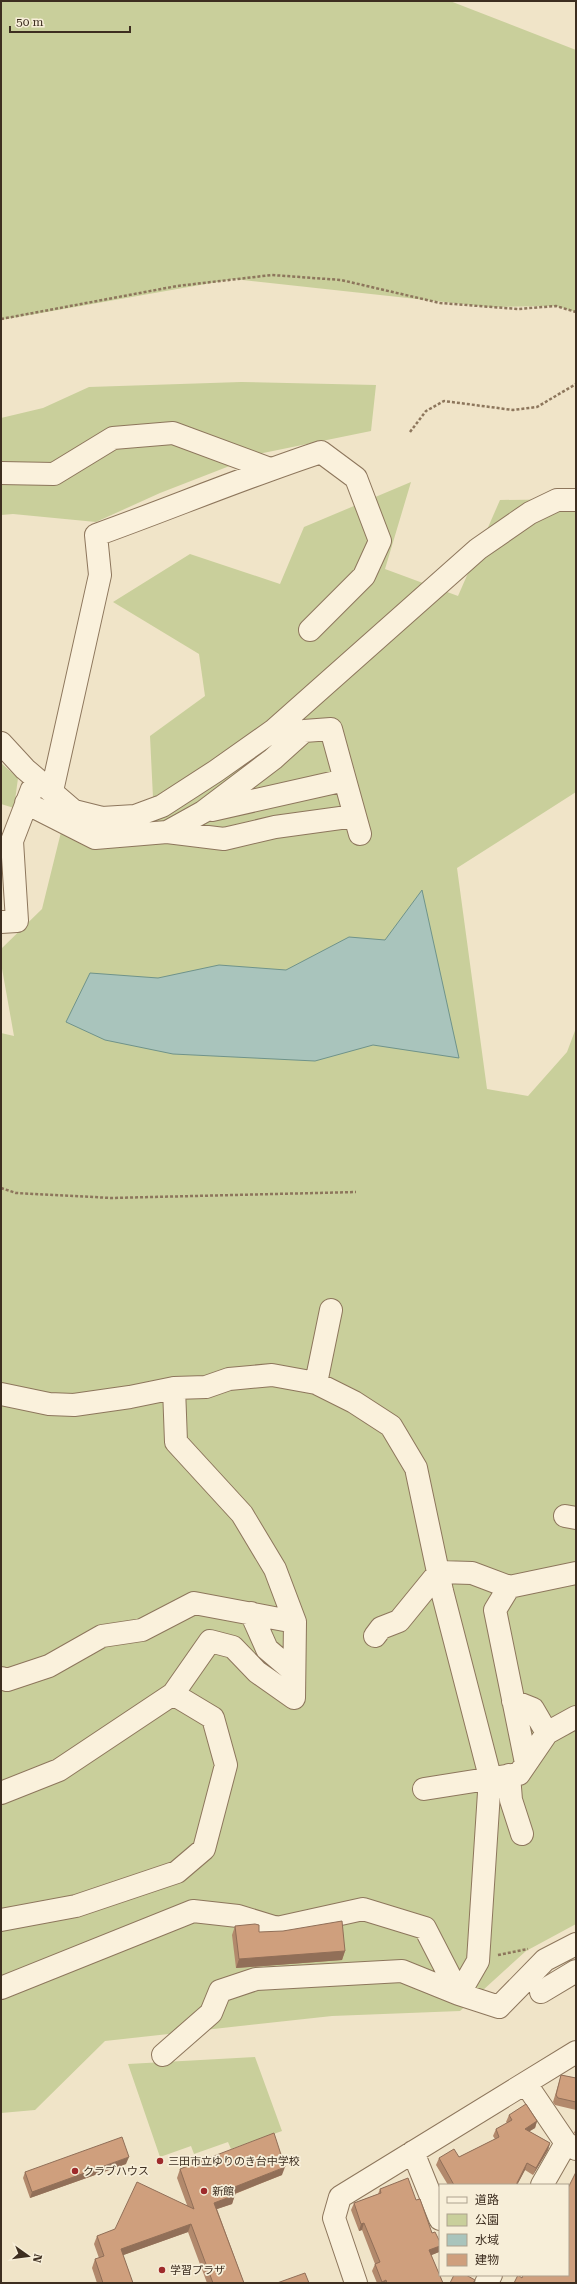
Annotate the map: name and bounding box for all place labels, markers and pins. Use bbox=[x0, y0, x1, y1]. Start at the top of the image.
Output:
place label: 三田市立ゆりのき台中学校 bbox=[168, 2155, 300, 2168]
marker: 三田市立ゆりのき台中学校 bbox=[155, 2156, 165, 2166]
place label: クラブハウス bbox=[83, 2165, 149, 2178]
marker: クラブハウス bbox=[70, 2166, 80, 2176]
place label: 新館 bbox=[212, 2185, 234, 2198]
marker: 新館 bbox=[199, 2186, 209, 2196]
place label: 学習プラザ bbox=[170, 2264, 225, 2277]
marker: 学習プラザ bbox=[157, 2265, 167, 2275]

